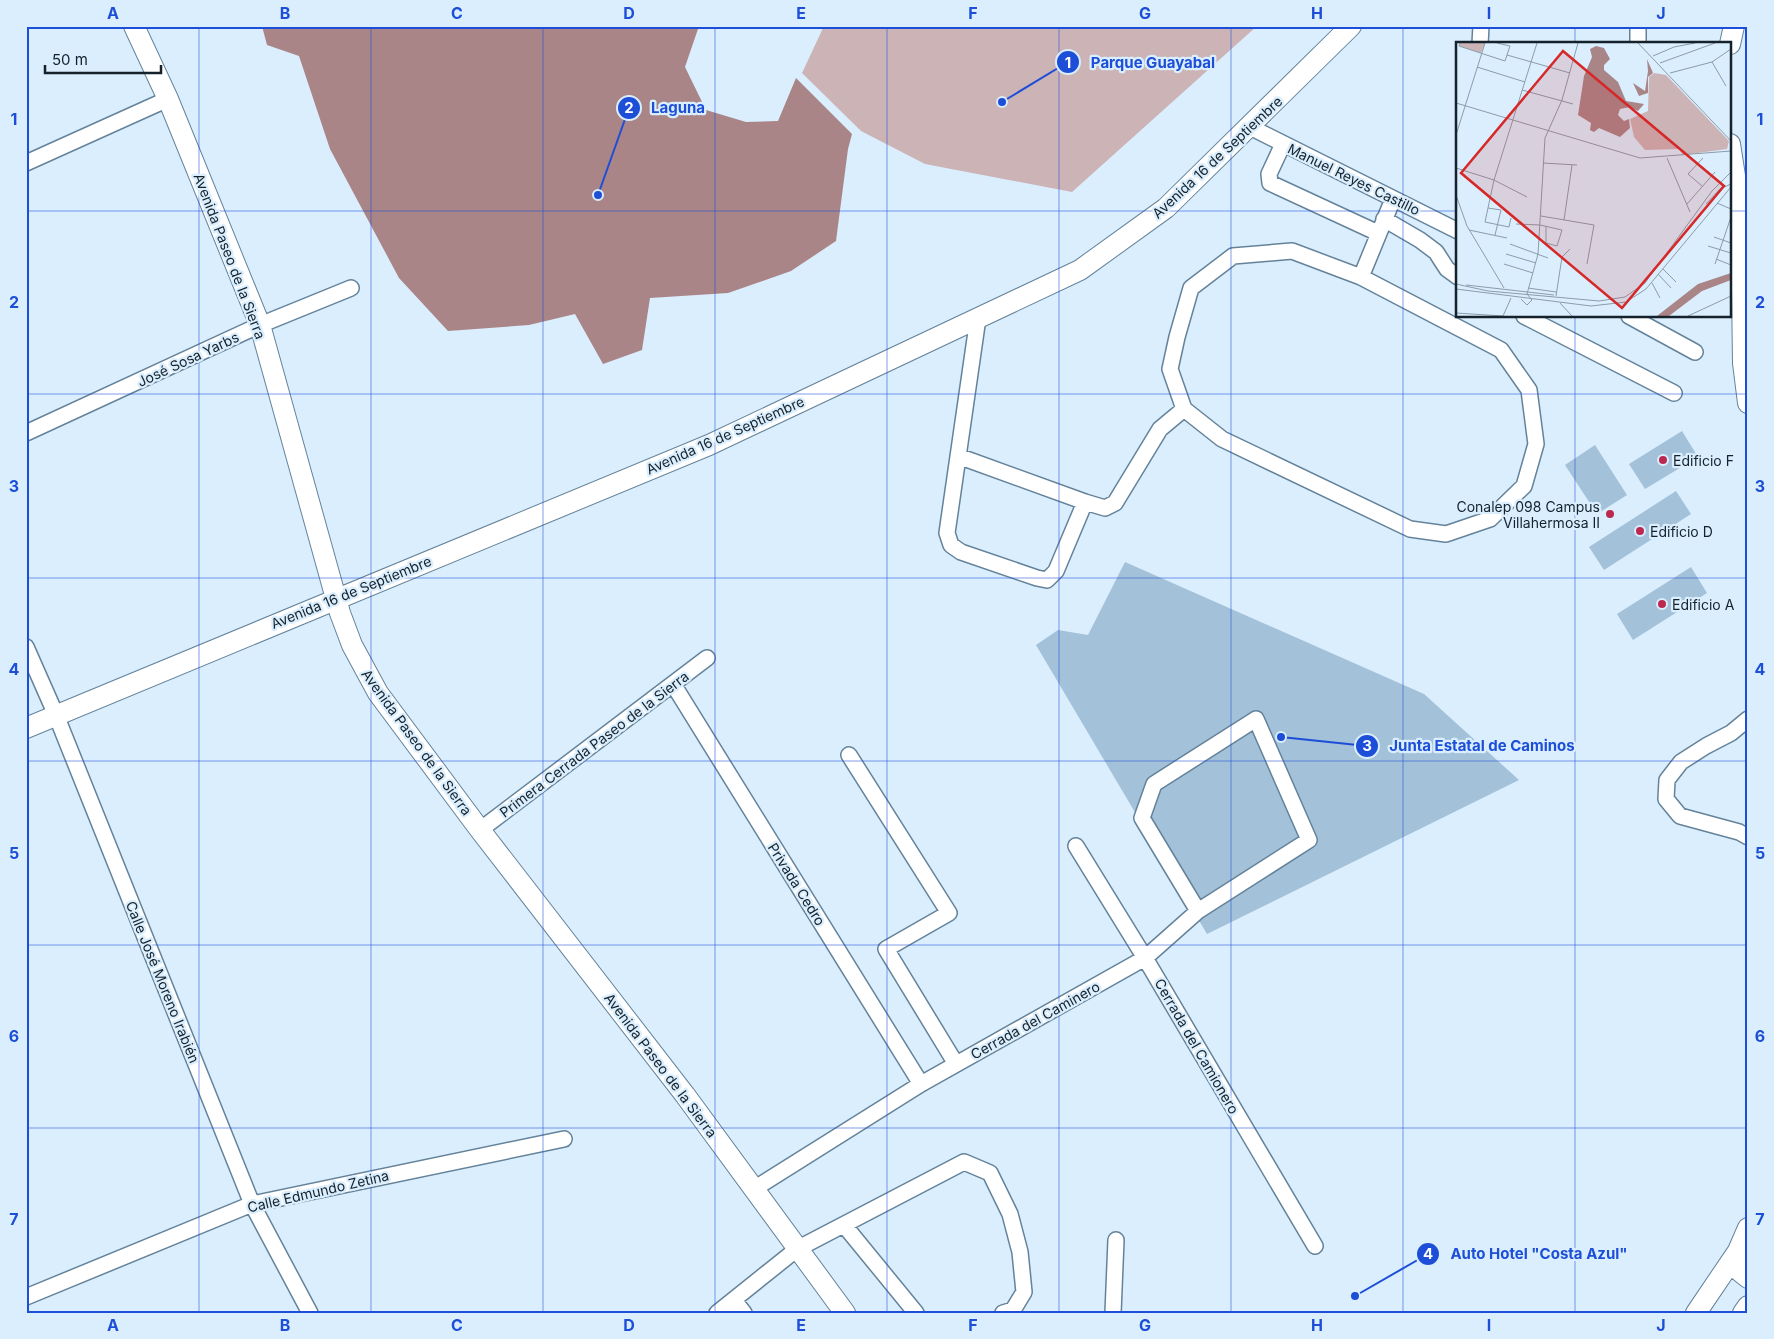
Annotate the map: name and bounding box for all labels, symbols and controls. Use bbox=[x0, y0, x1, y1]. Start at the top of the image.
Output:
text: A bbox=[107, 3, 119, 23]
text: B bbox=[280, 3, 290, 23]
text: C bbox=[451, 3, 463, 23]
text: D bbox=[623, 3, 635, 23]
text: E bbox=[796, 3, 806, 23]
text: F bbox=[968, 3, 978, 23]
text: G bbox=[1139, 3, 1151, 23]
text: H bbox=[1311, 3, 1323, 23]
text: I bbox=[1487, 3, 1491, 23]
text: J bbox=[1656, 3, 1666, 23]
scale bar bbox=[45, 42, 161, 74]
inset map bbox=[1456, 42, 1732, 318]
callout: Parque Guayabal bbox=[1056, 47, 1225, 77]
text: 50 m bbox=[52, 50, 88, 69]
text: 1 bbox=[1065, 53, 1071, 72]
text: Parque Guayabal bbox=[1091, 53, 1215, 72]
street label: Avenida 16 de Septiembre bbox=[1149, 92, 1285, 222]
callout: Laguna bbox=[616, 93, 715, 123]
text: 2 bbox=[624, 98, 634, 117]
text: Laguna bbox=[651, 98, 705, 117]
text: 1 bbox=[11, 109, 17, 129]
text: 1 bbox=[1757, 109, 1763, 129]
street label: Manuel Reyes Castillo bbox=[1285, 140, 1423, 218]
street label: Avenida Paseo de la Sierra bbox=[190, 171, 270, 341]
text: 2 bbox=[9, 292, 19, 312]
text: 2 bbox=[1755, 292, 1765, 312]
street label: José Sosa Yarbs bbox=[134, 328, 242, 390]
street label: Avenida 16 de Septiembre bbox=[643, 392, 807, 478]
place label: Edificio F bbox=[1673, 452, 1734, 469]
marker: Edificio F bbox=[1657, 454, 1669, 466]
text: 3 bbox=[9, 476, 19, 496]
text: 3 bbox=[1755, 476, 1765, 496]
place label: Conalep 098 Campus Villahermosa II bbox=[1456, 498, 1600, 531]
marker: Conalep 098 Campus Villahermosa II bbox=[1604, 508, 1616, 520]
place label: Edificio D bbox=[1650, 523, 1713, 540]
marker: Edificio D bbox=[1634, 525, 1646, 537]
street label: Avenida 16 de Septiembre bbox=[268, 552, 434, 632]
place label: Edificio A bbox=[1672, 596, 1735, 613]
marker: Edificio A bbox=[1656, 598, 1668, 610]
text: 4 bbox=[9, 659, 20, 679]
text: 4 bbox=[1755, 659, 1766, 679]
street label: Avenida Paseo de la Sierra bbox=[358, 666, 476, 818]
street label: Primera Cerrada Paseo de la Sierra bbox=[496, 667, 692, 821]
callout: Junta Estatal de Caminos bbox=[1355, 731, 1585, 761]
text: 3 bbox=[1362, 736, 1372, 755]
text: Junta Estatal de Caminos bbox=[1389, 736, 1575, 755]
street label: Privada Cedro bbox=[765, 840, 829, 928]
text: 5 bbox=[9, 843, 19, 863]
text: 5 bbox=[1755, 843, 1765, 863]
street label: Calle José Moreno Irabién bbox=[123, 899, 203, 1065]
street label: Cerrada del Camionero bbox=[1151, 975, 1243, 1117]
street label: Cerrada del Caminero bbox=[967, 977, 1103, 1063]
street label: Avenida Paseo de la Sierra bbox=[601, 990, 721, 1140]
text: 6 bbox=[9, 1026, 19, 1046]
text: 6 bbox=[1755, 1026, 1765, 1046]
street label: Calle Edmundo Zetina bbox=[246, 1166, 390, 1216]
text: 7 bbox=[9, 1209, 19, 1229]
text: 7 bbox=[1755, 1209, 1765, 1229]
callout: Auto Hotel "Costa Azul" bbox=[1416, 1239, 1638, 1269]
text: 4 bbox=[1423, 1244, 1433, 1263]
text: Auto Hotel "Costa Azul" bbox=[1450, 1244, 1628, 1263]
text: A bbox=[107, 1315, 119, 1335]
text: B bbox=[280, 1315, 290, 1335]
text: C bbox=[451, 1315, 463, 1335]
text: D bbox=[623, 1315, 635, 1335]
text: E bbox=[796, 1315, 806, 1335]
text: F bbox=[968, 1315, 978, 1335]
text: G bbox=[1139, 1315, 1151, 1335]
text: H bbox=[1311, 1315, 1323, 1335]
text: I bbox=[1487, 1315, 1491, 1335]
text: J bbox=[1656, 1315, 1666, 1335]

